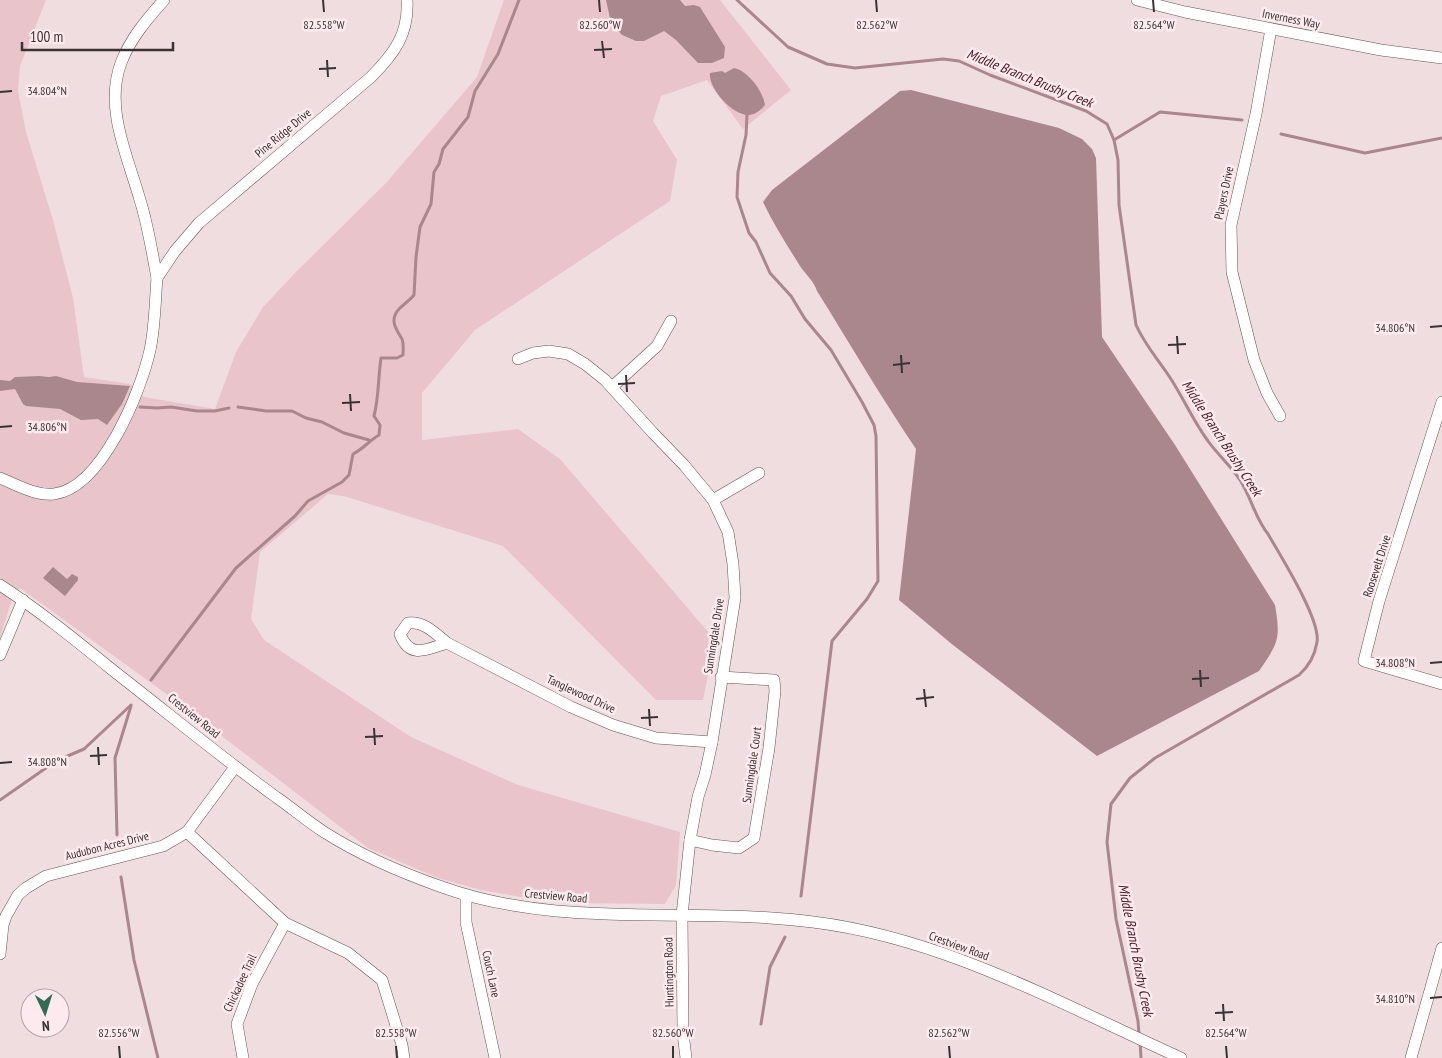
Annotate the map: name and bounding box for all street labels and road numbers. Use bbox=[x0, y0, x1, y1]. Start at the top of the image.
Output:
street label: Inverness Way bbox=[1261, 6, 1322, 32]
street label: Pine Ridge Drive bbox=[251, 105, 314, 160]
street label: Players Drive bbox=[1211, 165, 1236, 221]
street label: Roosevelt Drive bbox=[1359, 533, 1394, 599]
street label: Sunningdale Drive bbox=[700, 597, 727, 675]
street label: Tanglewood Drive bbox=[544, 671, 618, 716]
street label: Crestview Road bbox=[165, 690, 223, 741]
street label: Sunningdale Court bbox=[739, 725, 764, 804]
street label: Audubon Acres Drive bbox=[64, 828, 150, 863]
street label: Crestview Road bbox=[524, 885, 588, 906]
street label: Crestview Road bbox=[927, 928, 991, 963]
street label: Huntington Road bbox=[660, 937, 677, 1007]
street label: Couch Lane bbox=[479, 949, 504, 999]
street label: Chickadee Trail bbox=[220, 951, 260, 1014]

